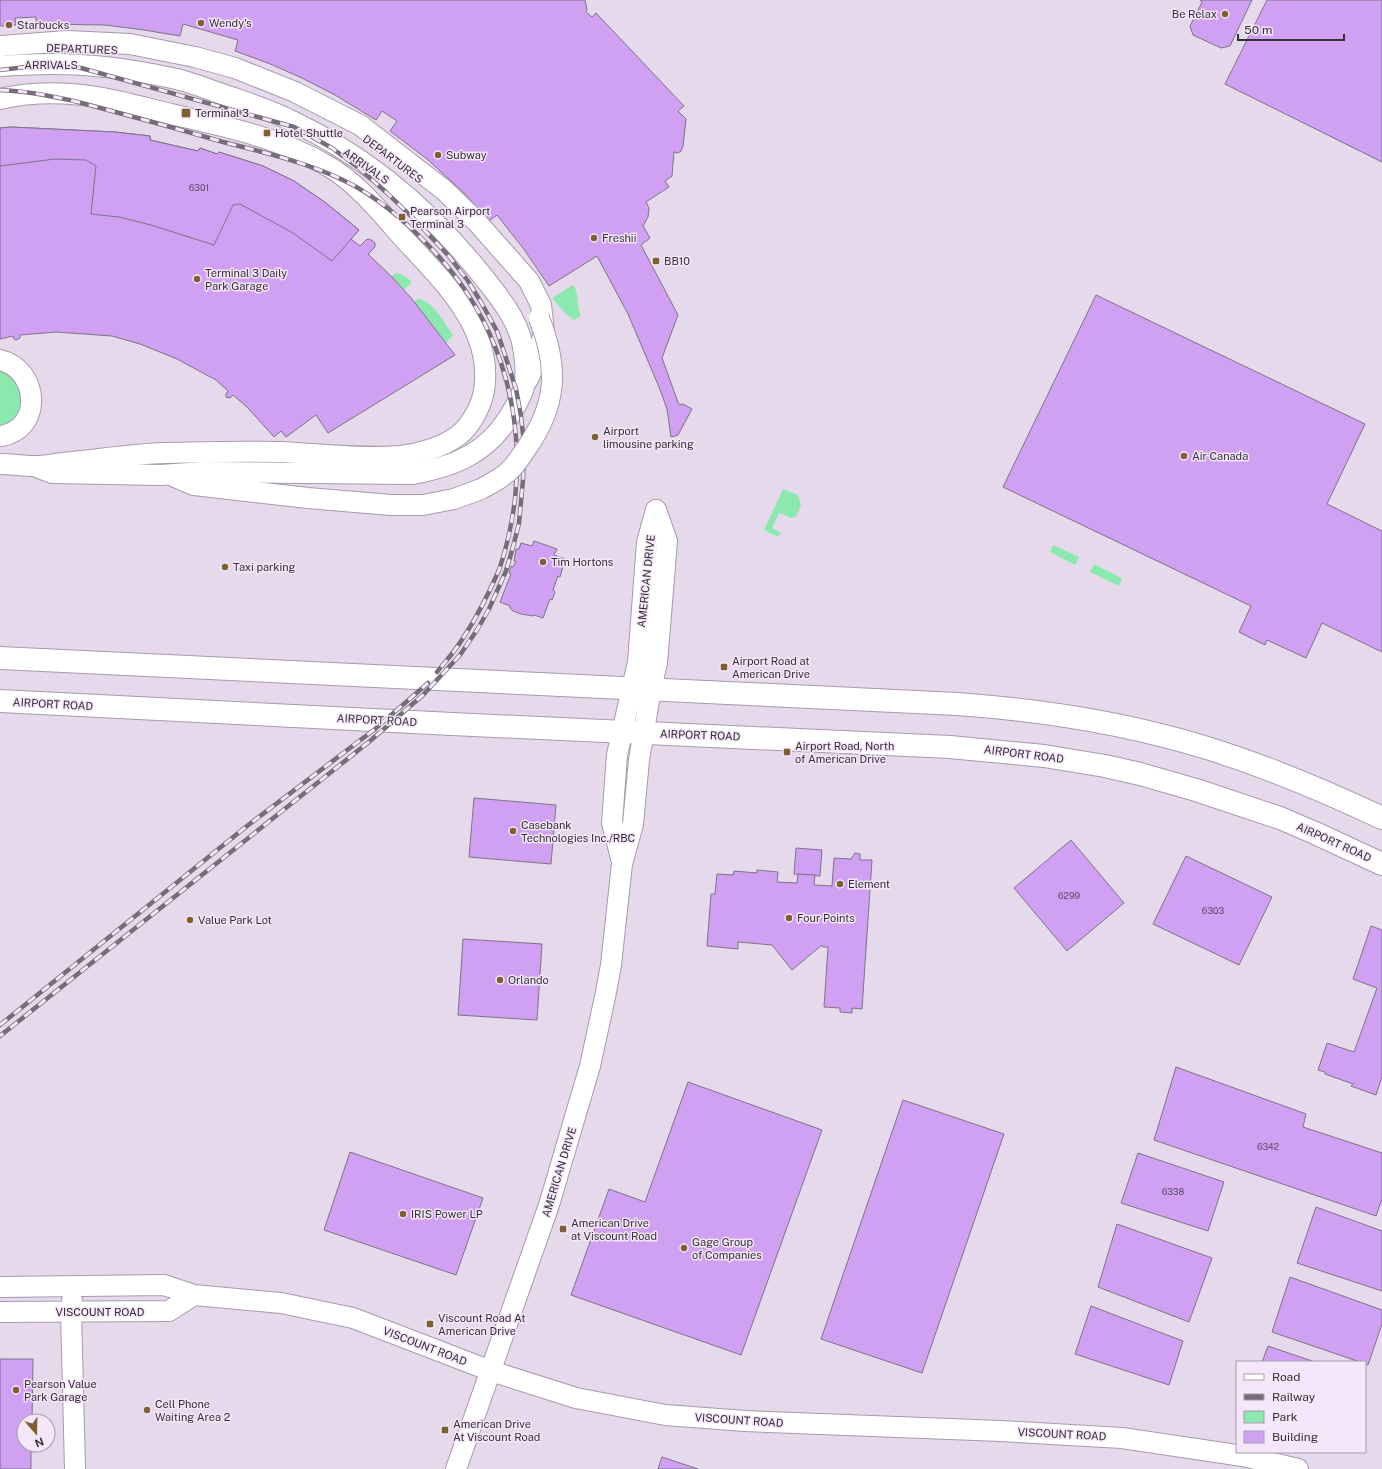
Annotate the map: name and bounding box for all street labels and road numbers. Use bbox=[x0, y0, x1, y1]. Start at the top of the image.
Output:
street label: DEPARTURES bbox=[46, 42, 118, 56]
street label: ARRIVALS bbox=[24, 59, 78, 71]
street label: DEPARTURES bbox=[361, 133, 425, 185]
street label: ARRIVALS bbox=[341, 146, 391, 186]
street label: AMERICAN DRIVE bbox=[635, 534, 657, 628]
street label: AIRPORT ROAD bbox=[13, 696, 94, 712]
street label: AIRPORT ROAD bbox=[337, 712, 418, 728]
street label: AIRPORT ROAD bbox=[660, 728, 741, 742]
street label: AIRPORT ROAD bbox=[983, 743, 1065, 765]
street label: AIRPORT ROAD bbox=[1295, 820, 1374, 864]
street label: AMERICAN DRIVE bbox=[540, 1125, 578, 1219]
street label: VISCOUNT ROAD bbox=[56, 1306, 145, 1318]
street label: VISCOUNT ROAD bbox=[381, 1324, 469, 1368]
street label: VISCOUNT ROAD bbox=[694, 1411, 784, 1429]
street label: VISCOUNT ROAD bbox=[1017, 1426, 1107, 1442]

